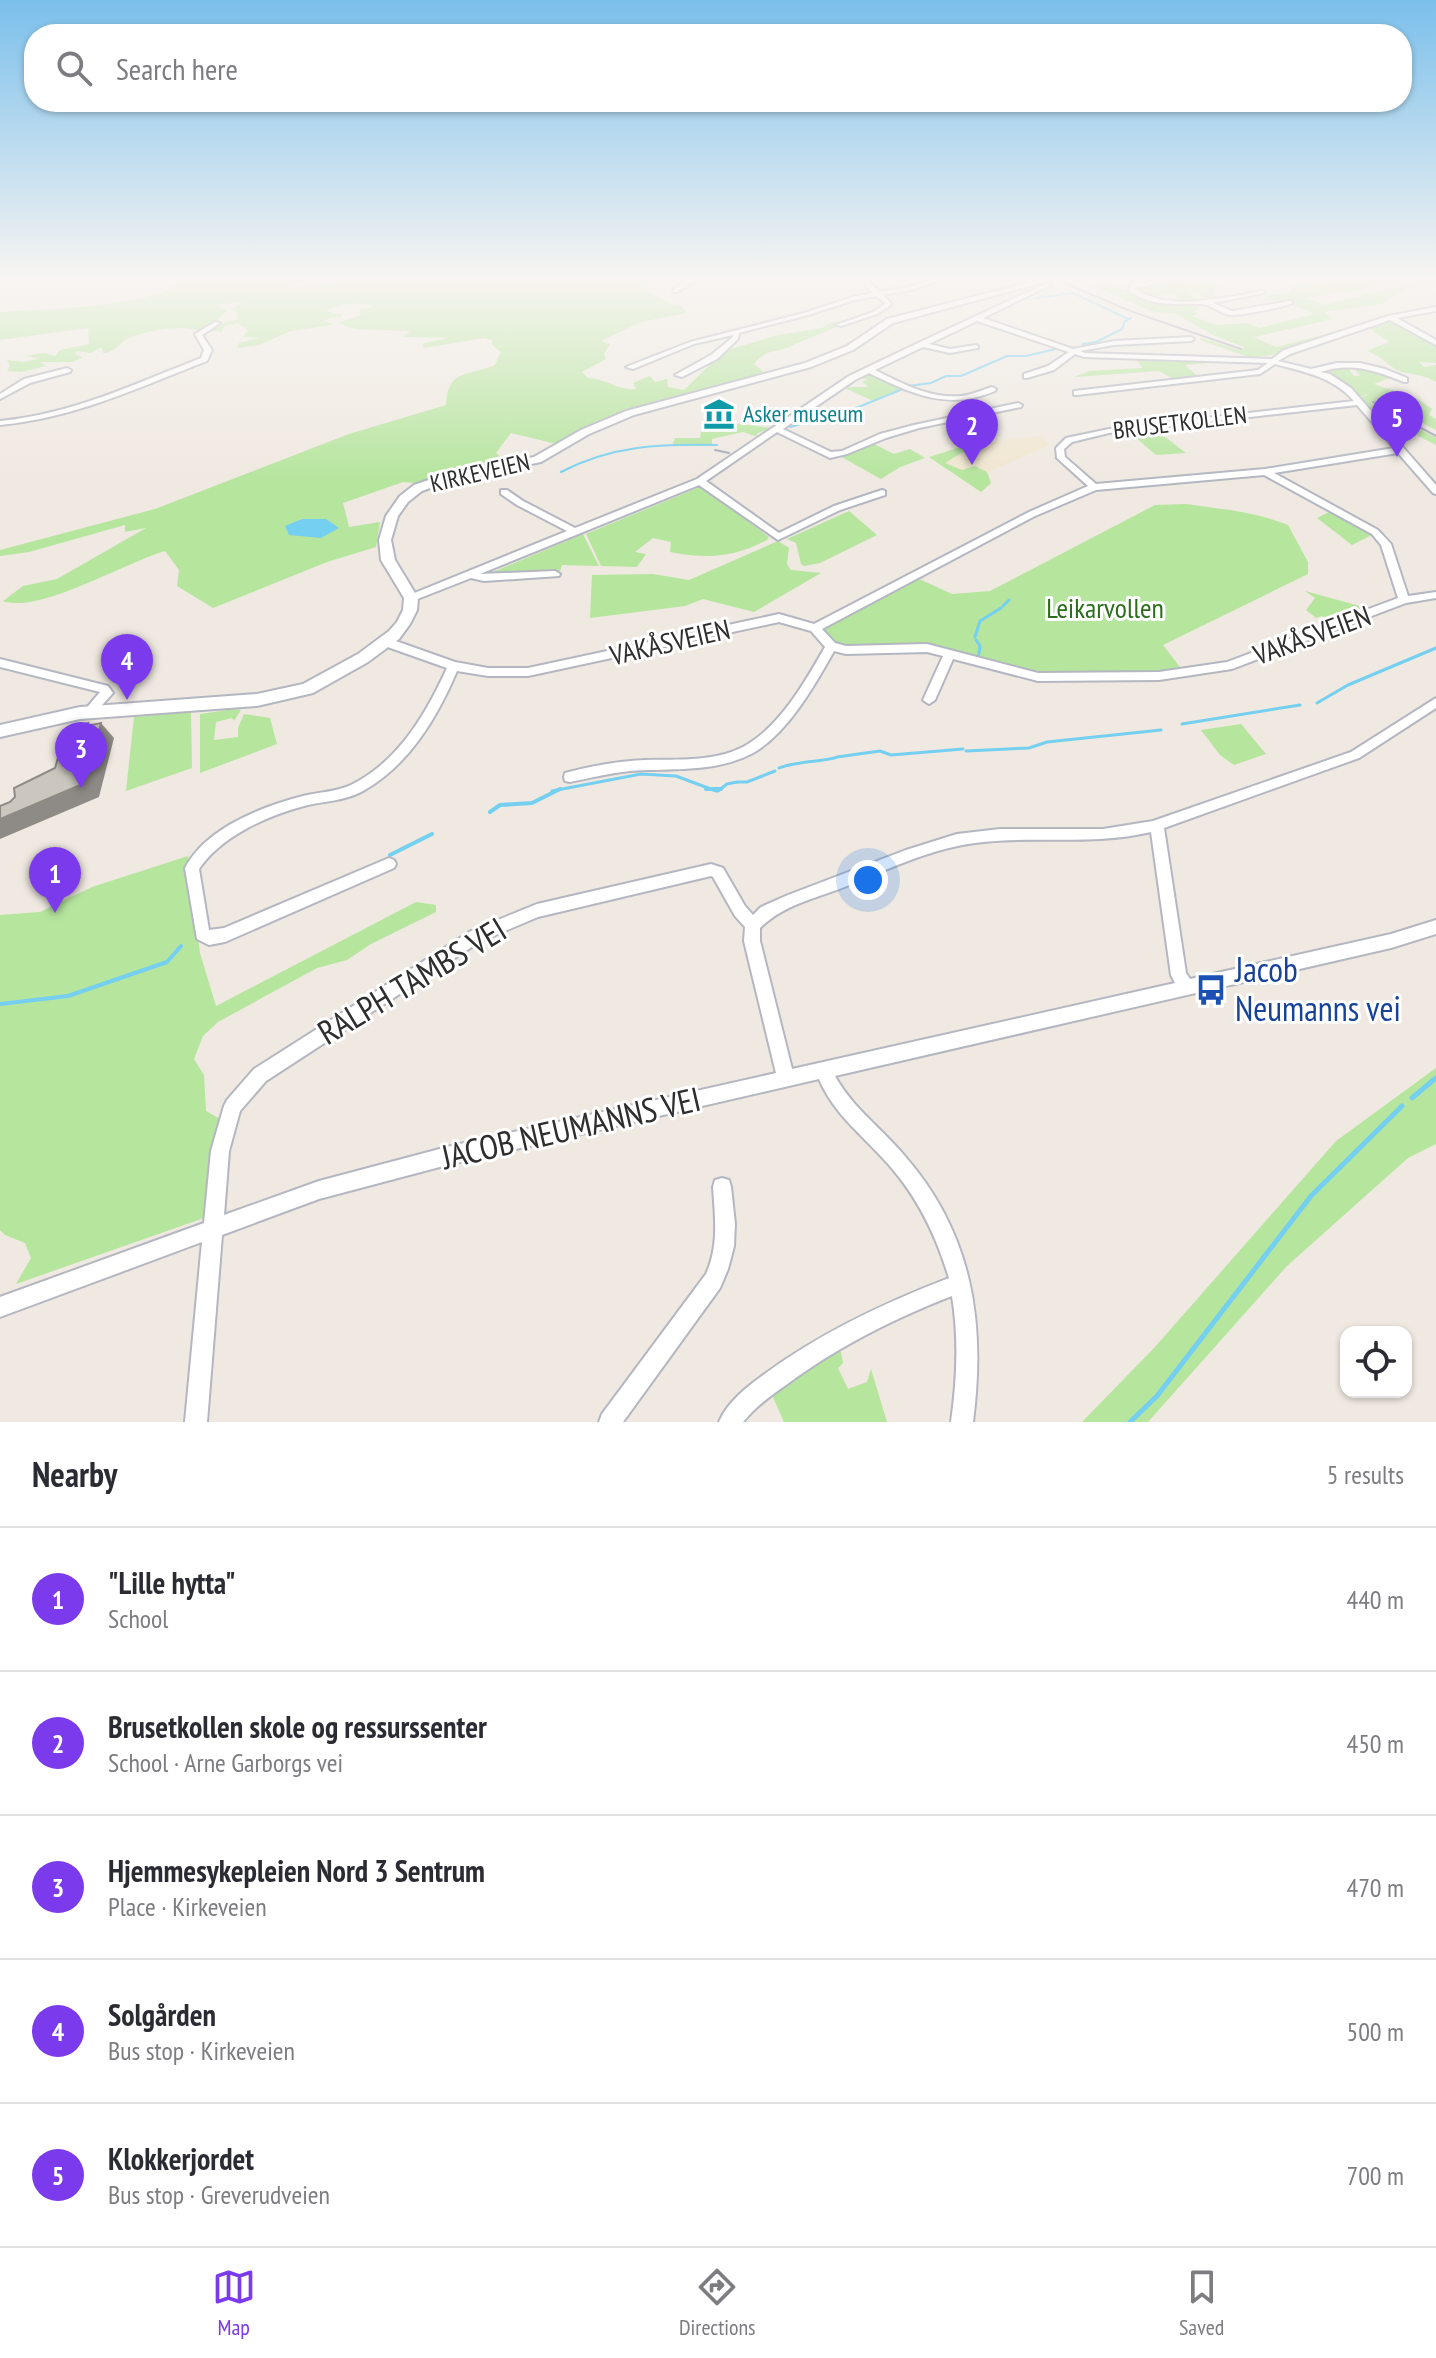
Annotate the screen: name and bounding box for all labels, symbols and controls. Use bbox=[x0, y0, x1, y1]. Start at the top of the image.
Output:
search box bbox=[24, 24, 1412, 112]
icon: search bbox=[52, 46, 96, 90]
text: Search here bbox=[116, 49, 238, 88]
pin: 5 bbox=[1371, 391, 1423, 457]
museum icon: Asker museum bbox=[702, 397, 736, 431]
place label: Asker museum bbox=[743, 398, 863, 429]
pin: 2 bbox=[946, 399, 998, 465]
street label: BRUSETKOLLEN bbox=[1111, 399, 1248, 446]
street label: KIRKEVEIEN bbox=[427, 446, 533, 499]
park label: Leikarvollen bbox=[1046, 589, 1164, 626]
street label: VAKÅSVEIEN bbox=[1247, 596, 1376, 673]
street label: VAKÅSVEIEN bbox=[605, 610, 734, 673]
pin: 4 bbox=[101, 634, 153, 700]
pin: 3 bbox=[55, 722, 107, 788]
pin: 1 bbox=[29, 847, 81, 913]
your location bbox=[848, 860, 888, 900]
street label: RALPH TAMBS VEI bbox=[309, 907, 514, 1054]
place label: Jacob Neumanns vei bbox=[1234, 947, 1401, 1030]
bus stop icon: Jacob Neumanns vei bbox=[1194, 973, 1228, 1007]
street label: JACOB NEUMANNS VEI bbox=[436, 1076, 705, 1178]
map controls bbox=[1340, 1326, 1412, 1398]
button: locate bbox=[1340, 1326, 1412, 1398]
text: Nearby bbox=[32, 1452, 117, 1496]
text: 5 results bbox=[1327, 1458, 1404, 1491]
text: "Lille hytta" bbox=[108, 1563, 236, 1602]
text: 1 bbox=[52, 1583, 64, 1616]
text: 440 m bbox=[1346, 1583, 1404, 1616]
text: School bbox=[108, 1602, 168, 1635]
text: Brusetkollen skole og ressurssenter bbox=[108, 1707, 487, 1746]
text: 2 bbox=[52, 1727, 64, 1760]
text: 450 m bbox=[1346, 1727, 1404, 1760]
text: School · Arne Garborgs vei bbox=[108, 1746, 343, 1779]
text: Hjemmesykepleien Nord 3 Sentrum bbox=[108, 1851, 485, 1890]
text: 3 bbox=[52, 1871, 64, 1904]
text: 470 m bbox=[1346, 1871, 1404, 1904]
text: Place · Kirkeveien bbox=[108, 1890, 267, 1923]
text: Solgården bbox=[108, 1995, 216, 2034]
text: 4 bbox=[52, 2015, 64, 2048]
text: 500 m bbox=[1346, 2015, 1404, 2048]
text: Bus stop · Kirkeveien bbox=[108, 2034, 295, 2067]
text: Klokkerjordet bbox=[108, 2139, 254, 2178]
text: 5 bbox=[52, 2159, 64, 2192]
text: 700 m bbox=[1346, 2159, 1404, 2192]
text: Bus stop · Greverudveien bbox=[108, 2178, 330, 2211]
tab: Map bbox=[212, 2265, 256, 2341]
tab: Directions bbox=[679, 2265, 756, 2341]
tab: Saved bbox=[1179, 2265, 1224, 2341]

